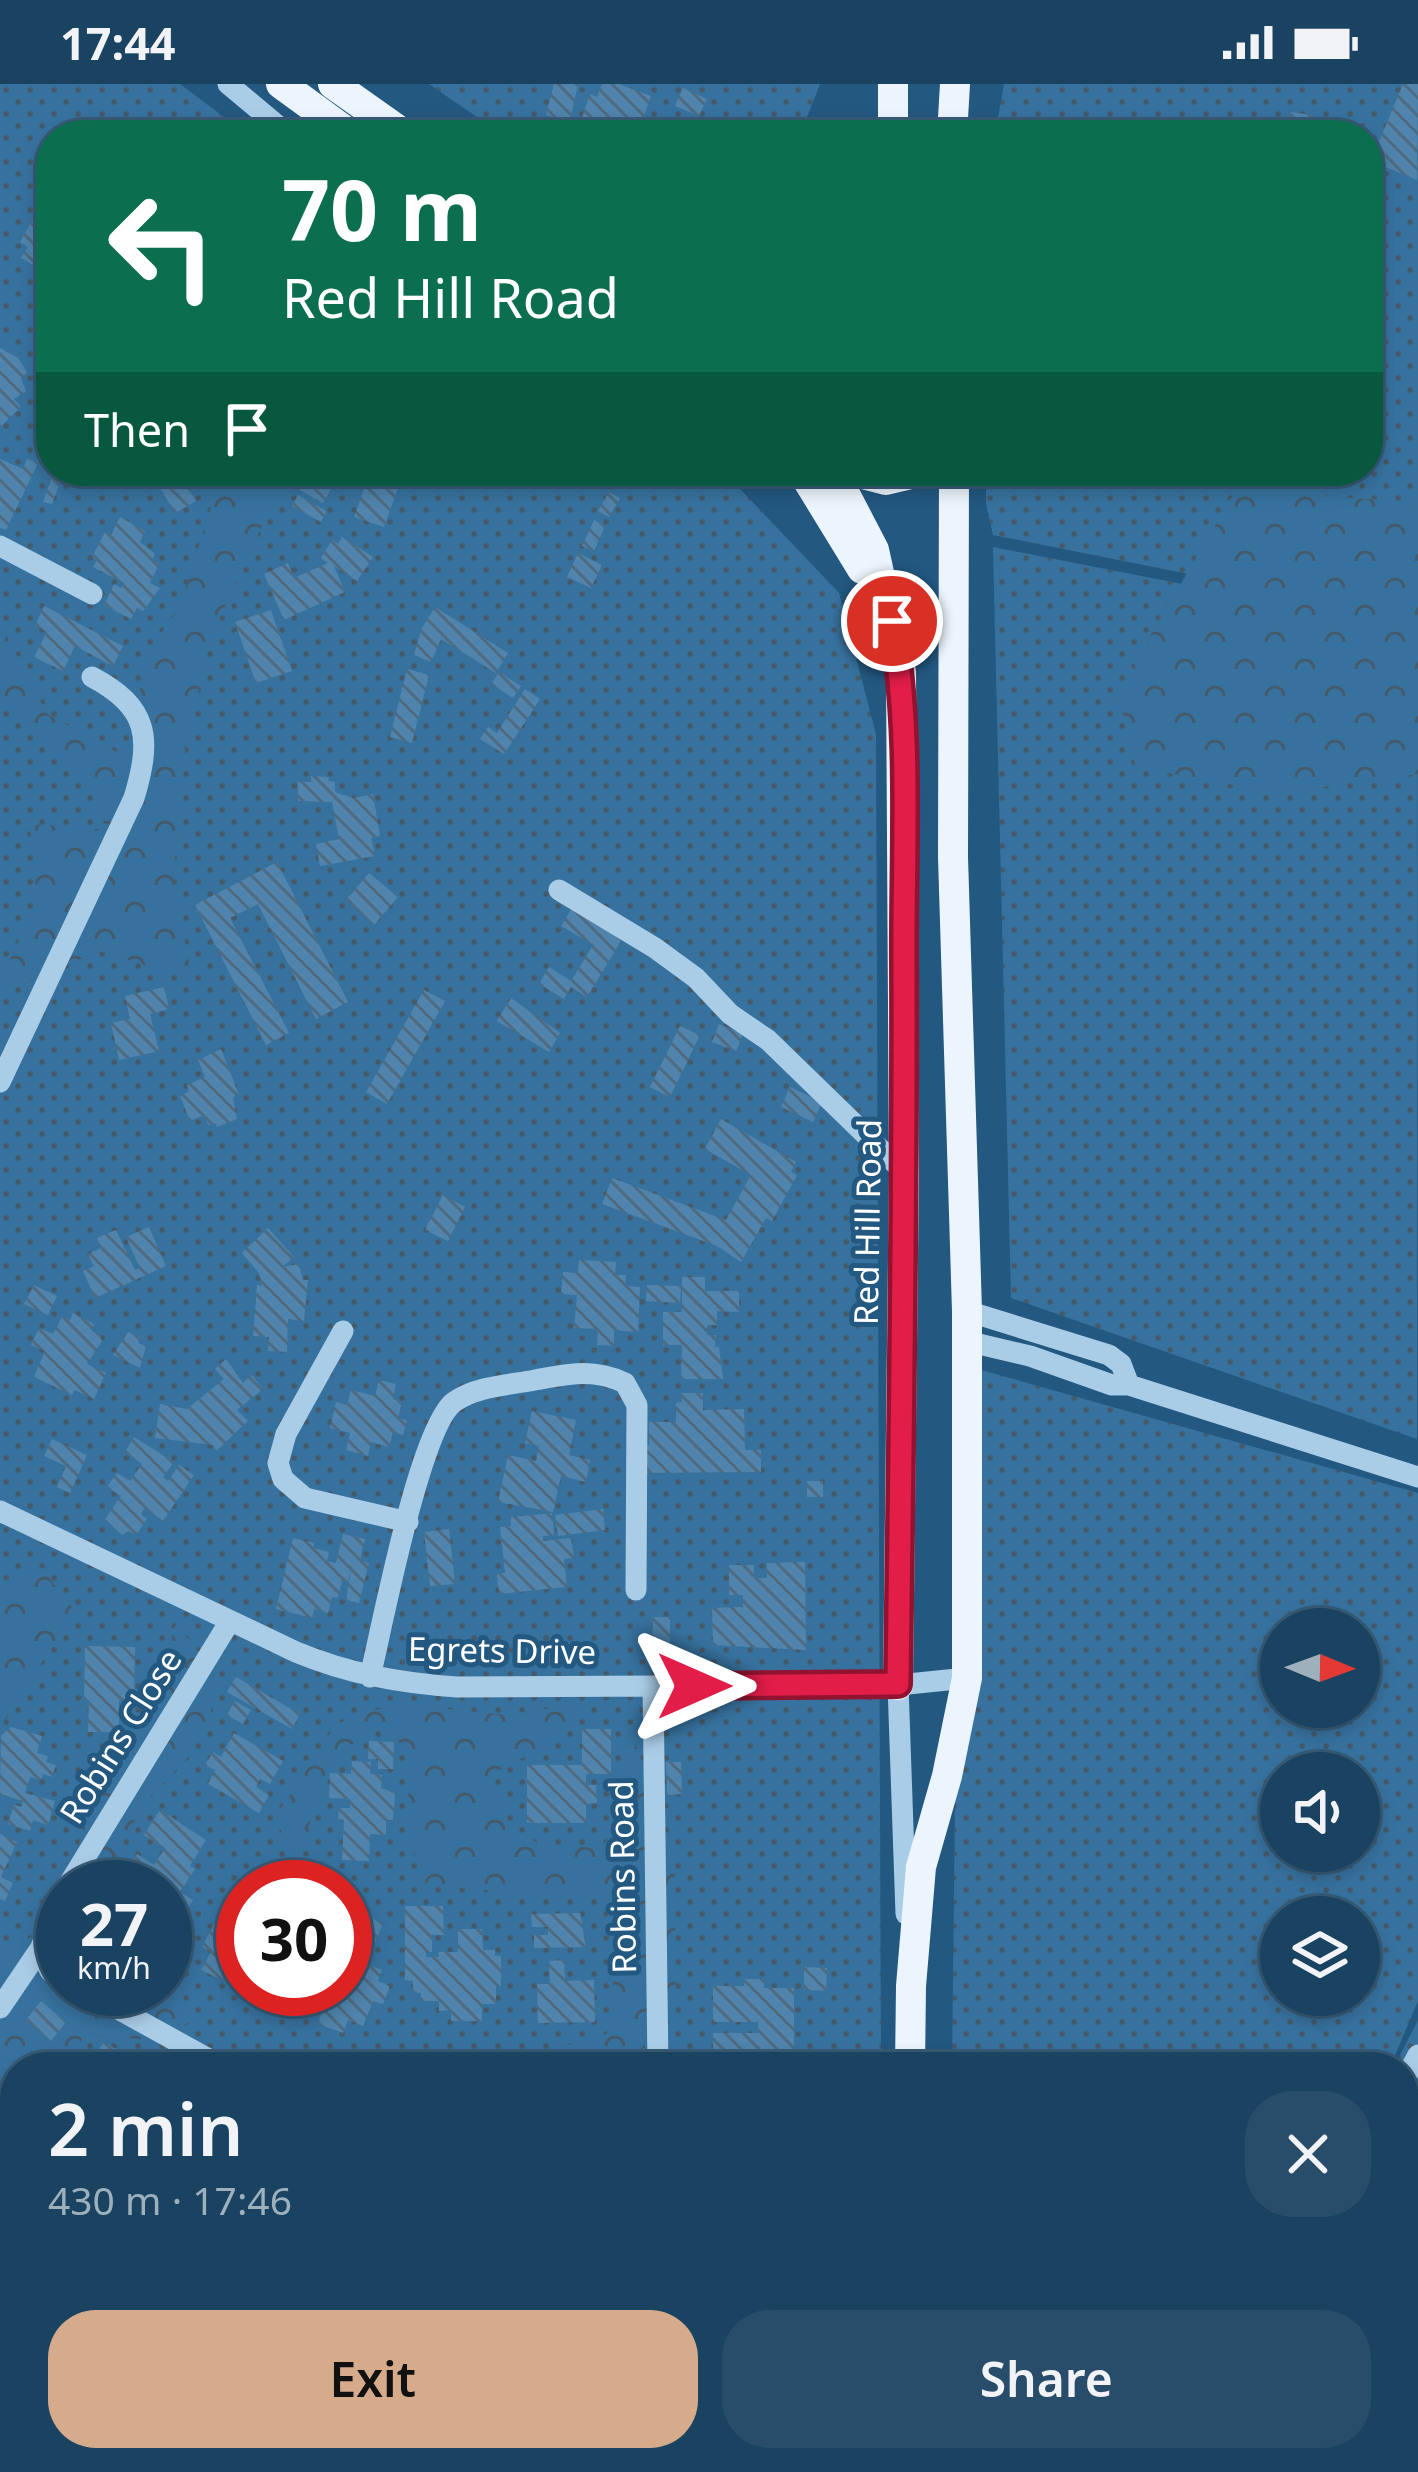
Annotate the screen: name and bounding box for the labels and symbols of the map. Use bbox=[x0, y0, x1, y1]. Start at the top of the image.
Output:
pin bbox=[841, 570, 943, 672]
street label: Red Hill Road bbox=[843, 1119, 891, 1325]
north arrow bbox=[1260, 1608, 1380, 1728]
position arrow bbox=[631, 1623, 757, 1749]
street label: Egrets Drive bbox=[408, 1626, 596, 1674]
street label: Robins Close bbox=[48, 1640, 192, 1832]
street label: Robins Road bbox=[598, 1780, 646, 1974]
speed limit sign: 30 bbox=[216, 1860, 372, 2016]

